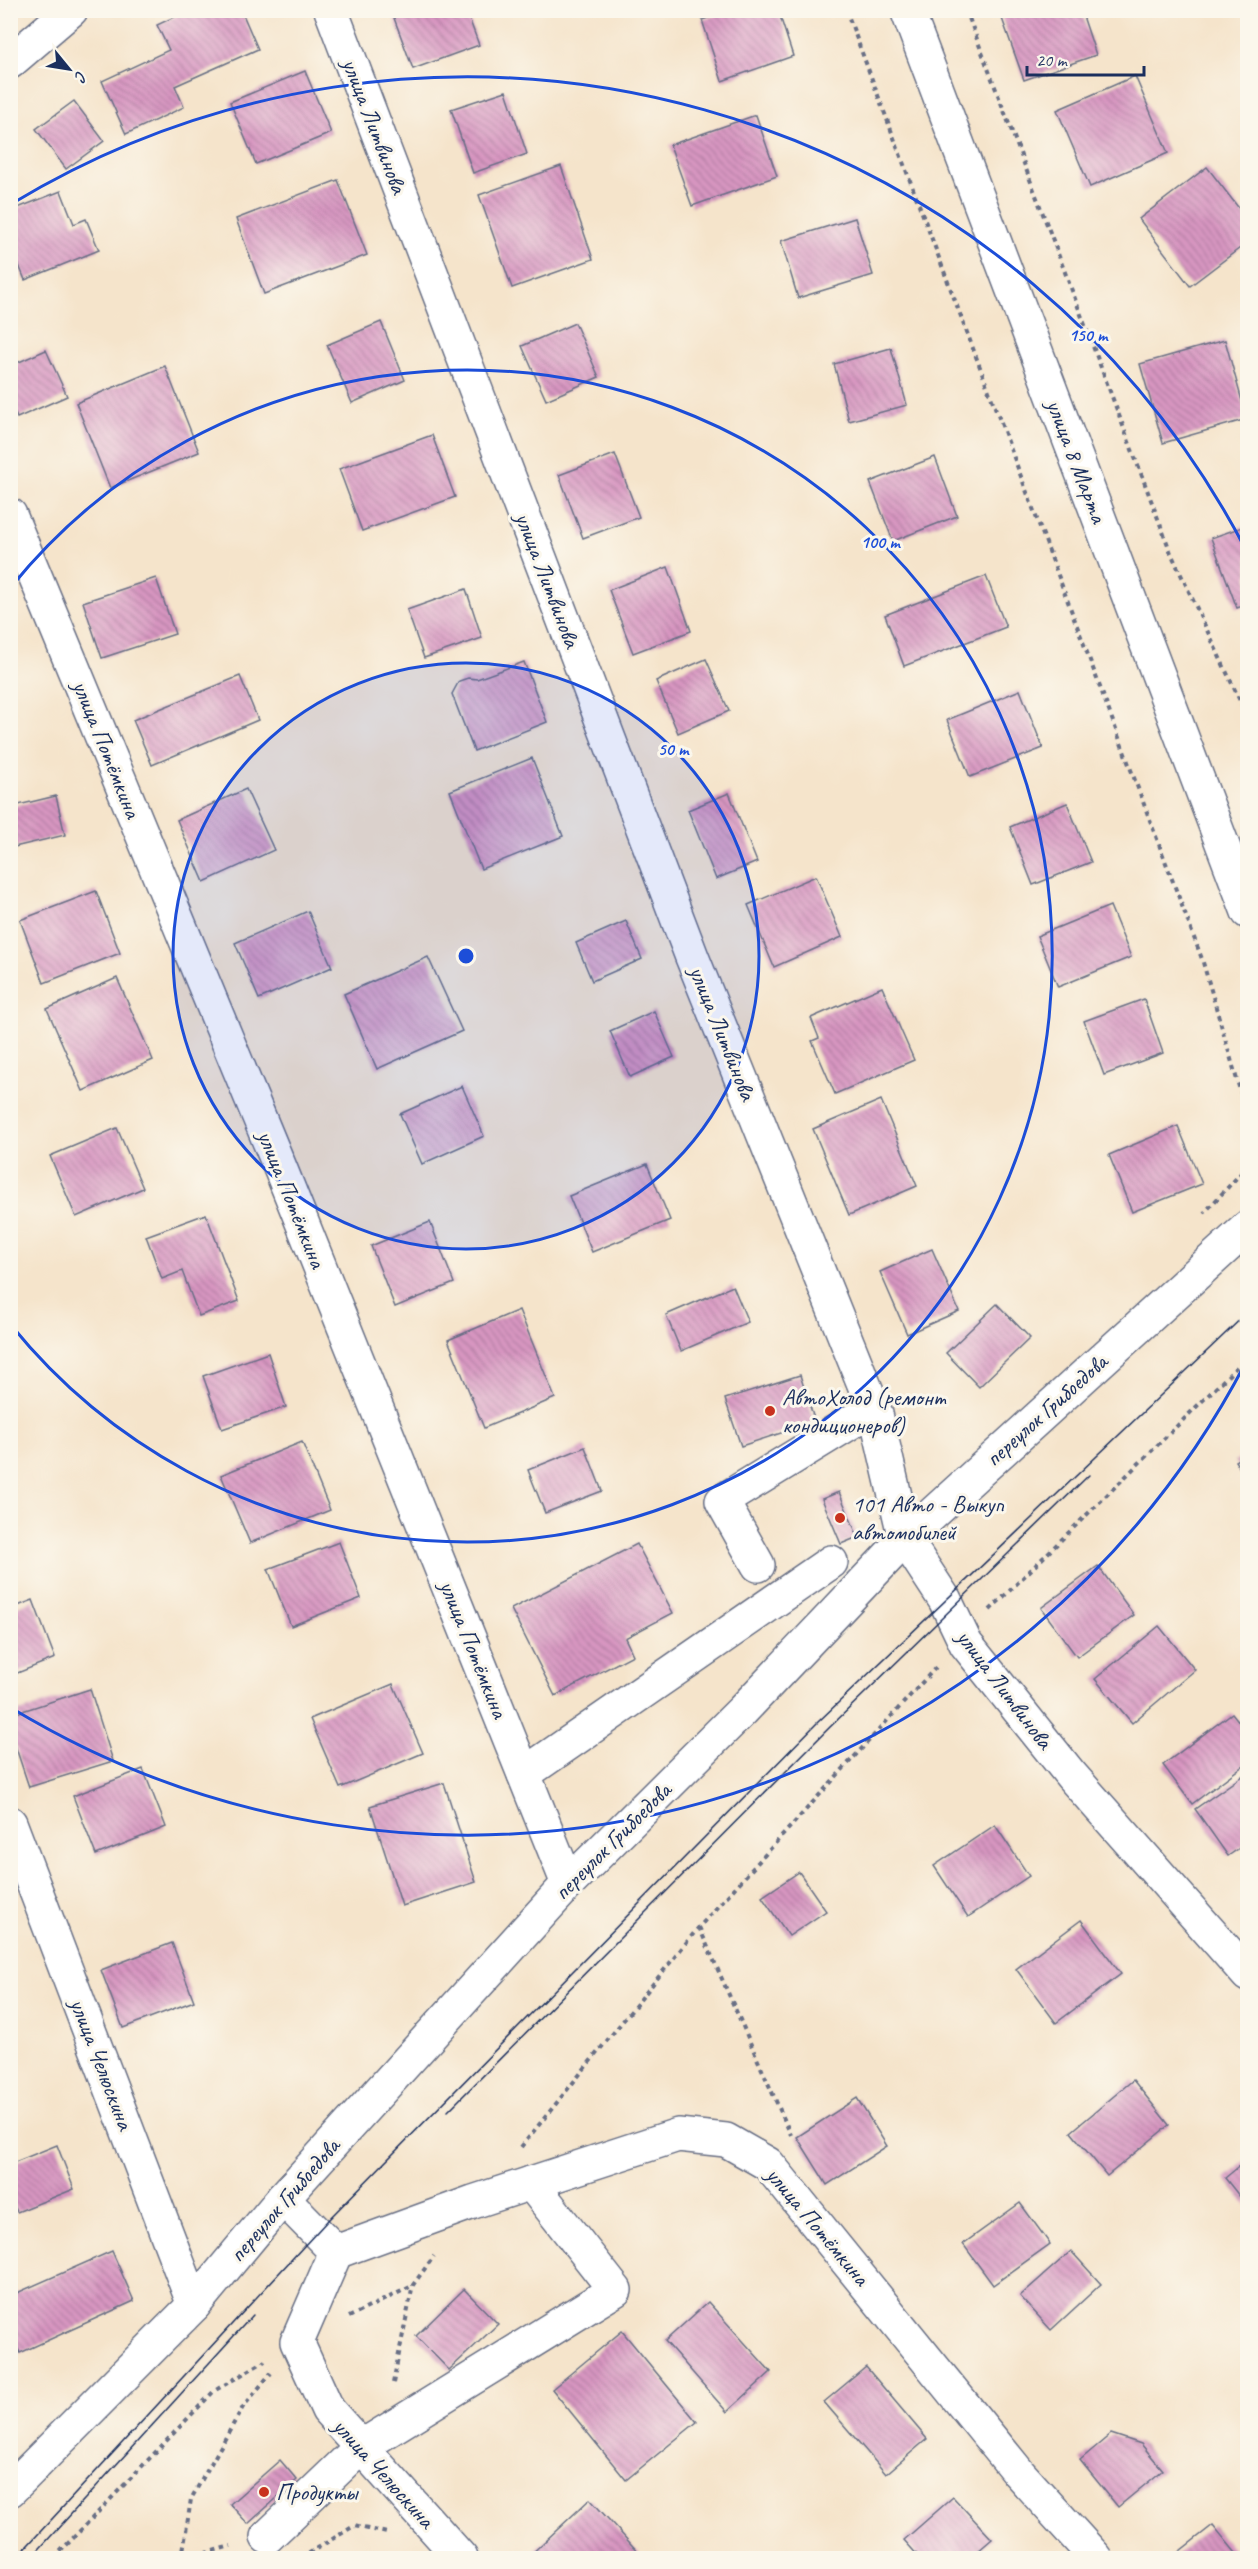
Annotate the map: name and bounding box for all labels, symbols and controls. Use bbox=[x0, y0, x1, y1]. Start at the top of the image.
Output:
north arrow bbox=[39, 39, 99, 99]
scale bar bbox=[1027, 39, 1144, 77]
text: 20 m bbox=[1036, 49, 1069, 71]
street label: улица Литвинова bbox=[335, 52, 415, 199]
text: С bbox=[69, 68, 92, 86]
text: 150 m bbox=[1069, 324, 1109, 346]
street label: улица 8 Марта bbox=[1039, 393, 1115, 528]
street label: улица Литвинова bbox=[508, 506, 588, 653]
text: 100 m bbox=[861, 531, 901, 553]
street label: улица Потёмкина bbox=[65, 674, 149, 824]
text: 50 m bbox=[658, 738, 690, 760]
centre of rings bbox=[456, 946, 476, 966]
street label: улица Литвинова bbox=[682, 959, 764, 1106]
street label: улица Потёмкина bbox=[250, 1124, 334, 1274]
street label: переулок Грибоедова bbox=[978, 1346, 1115, 1473]
place label: АвтоХолод (ремонт кондиционеров) bbox=[782, 1382, 947, 1440]
marker: АвтоХолод (ремонт кондиционеров) bbox=[763, 1404, 777, 1418]
place label: 101 Авто - Выкуп автомобилей bbox=[852, 1489, 1005, 1547]
marker: 101 Авто - Выкуп автомобилей bbox=[833, 1511, 847, 1525]
street label: улица Потёмкина bbox=[432, 1574, 516, 1724]
street label: улица Литвинова bbox=[949, 1621, 1061, 1756]
street label: переулок Грибоедова bbox=[547, 1774, 679, 1906]
street label: улица Челюскина bbox=[62, 1992, 141, 2135]
street label: переулок Грибоедова bbox=[222, 2130, 348, 2268]
street label: улица Потёмкина bbox=[758, 2159, 877, 2293]
street label: улица Челюскина bbox=[325, 2410, 442, 2536]
place label: Продукты bbox=[276, 2477, 360, 2507]
marker: Продукты bbox=[257, 2485, 271, 2499]

